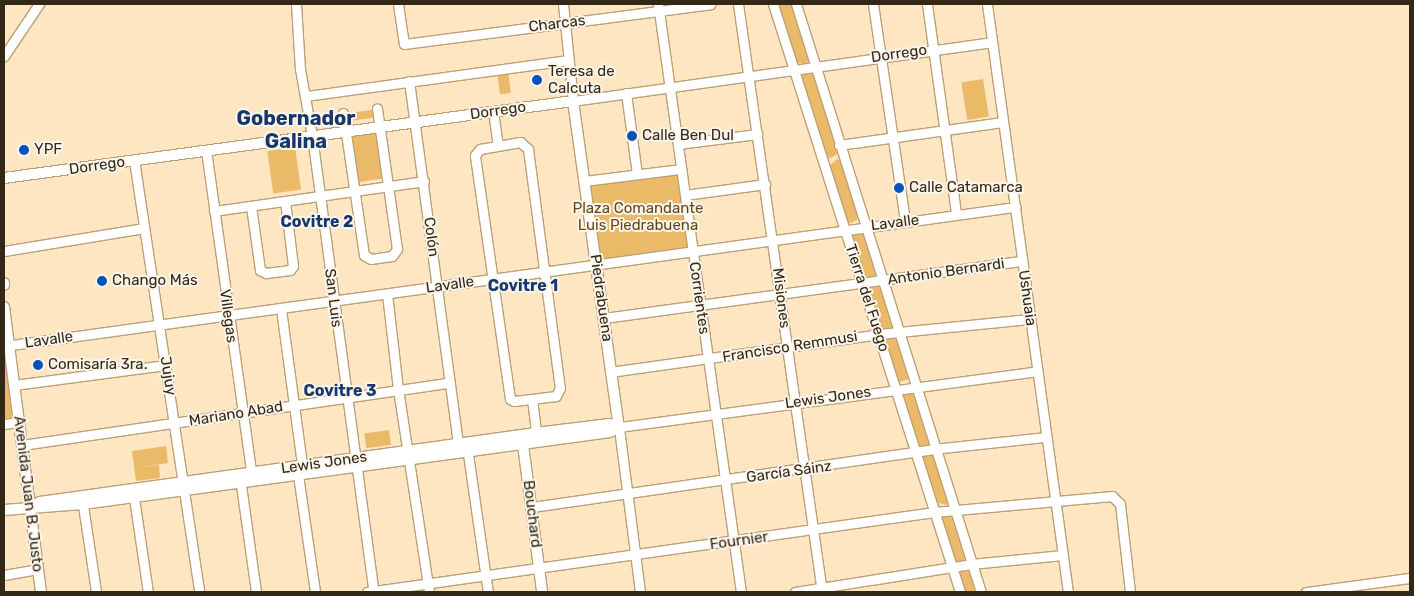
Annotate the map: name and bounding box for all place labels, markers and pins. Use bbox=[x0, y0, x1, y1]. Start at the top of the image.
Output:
place label: Teresa de Calcuta bbox=[548, 62, 615, 97]
marker: Teresa de Calcuta bbox=[530, 73, 544, 87]
place label: Calle Ben Dul bbox=[642, 127, 734, 145]
marker: Calle Ben Dul bbox=[626, 130, 638, 142]
place label: YPF bbox=[34, 141, 62, 159]
marker: YPF bbox=[18, 144, 30, 156]
place label: Calle Catamarca bbox=[909, 179, 1023, 197]
marker: Calle Catamarca bbox=[893, 182, 905, 194]
place label: Chango Más bbox=[112, 272, 198, 290]
marker: Chango Más bbox=[96, 275, 108, 287]
place label: Comisaría 3ra. bbox=[48, 356, 147, 374]
marker: Comisaría 3ra. bbox=[32, 359, 44, 371]

